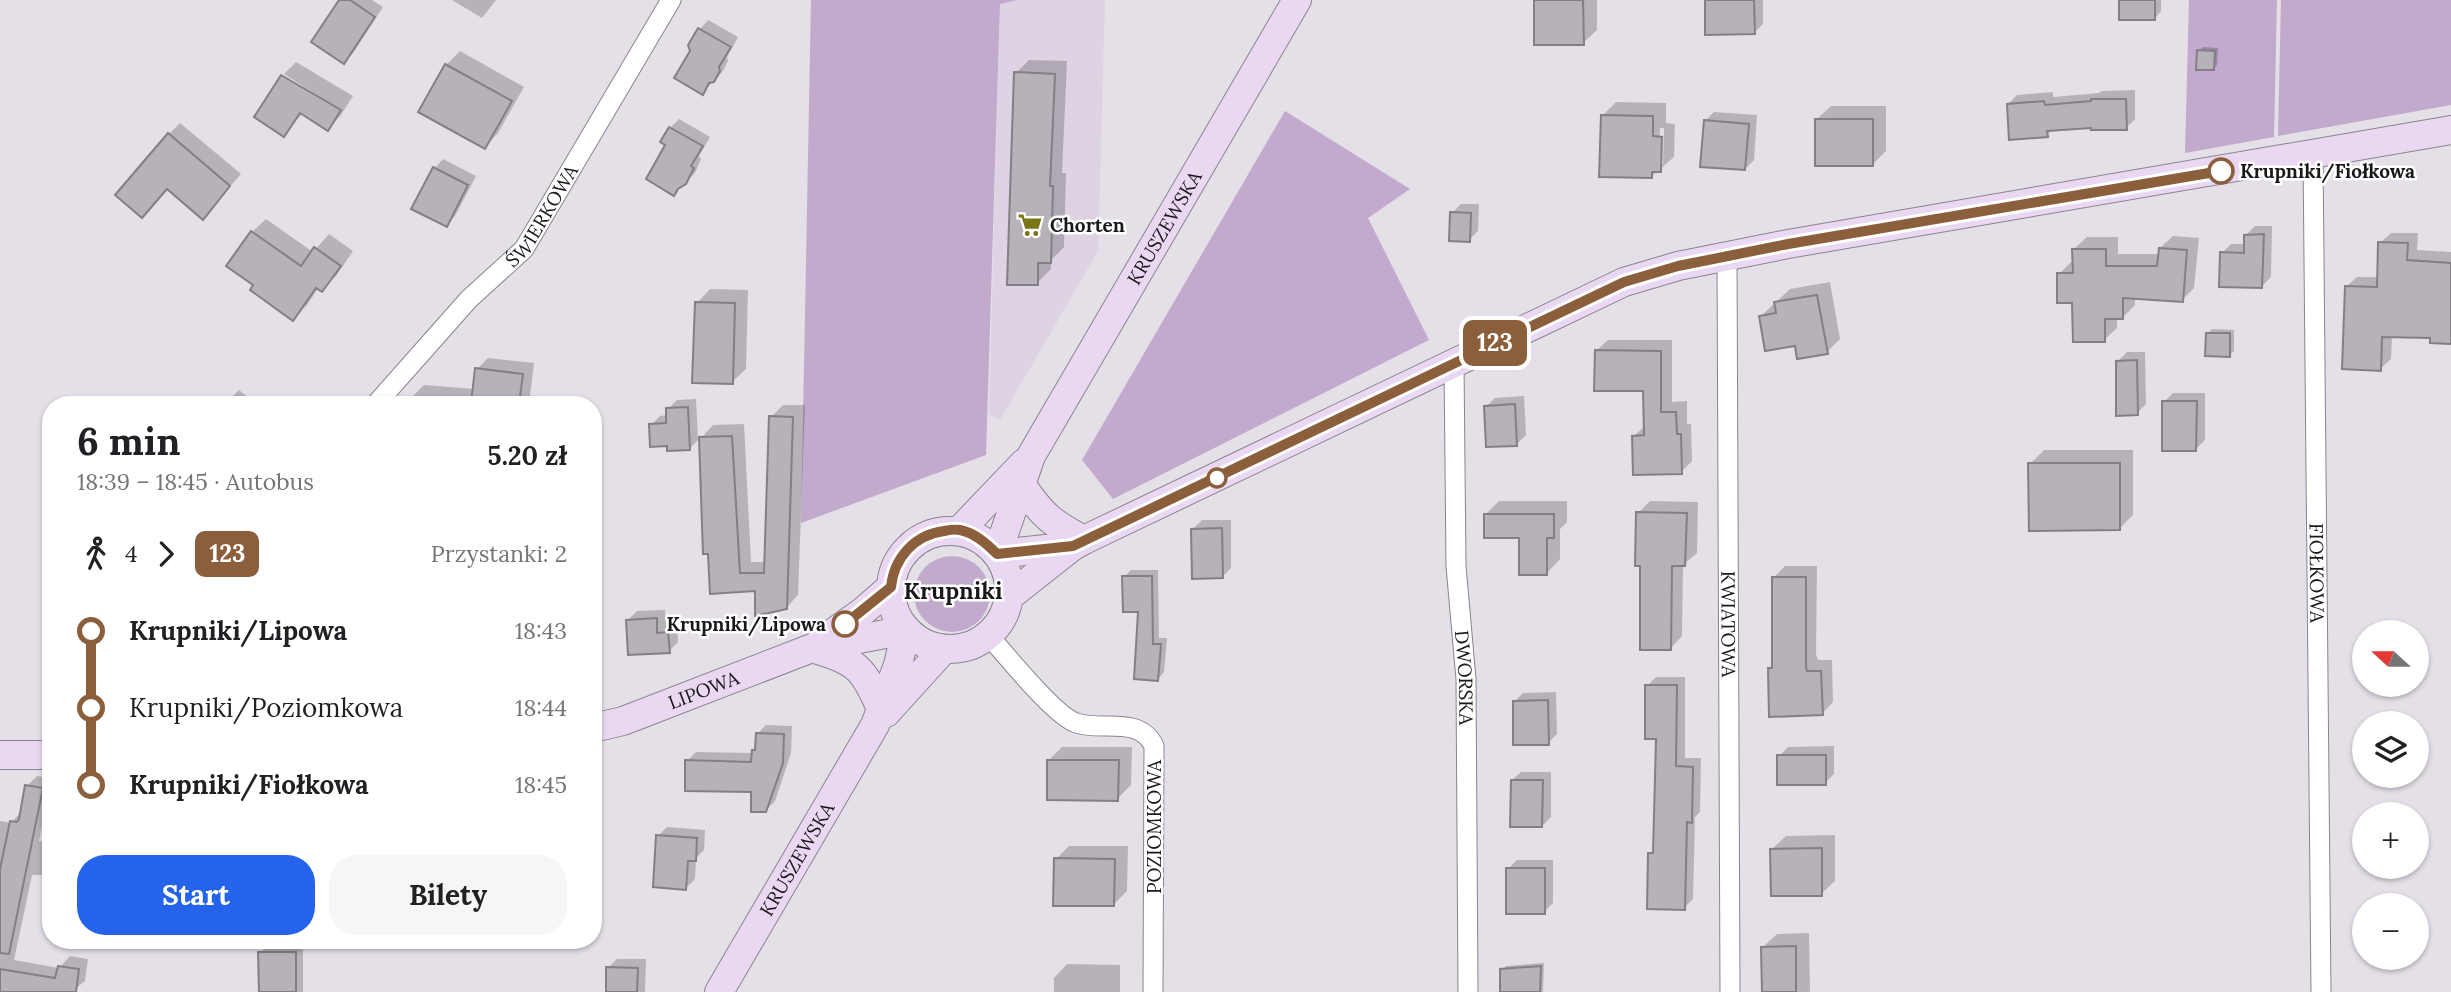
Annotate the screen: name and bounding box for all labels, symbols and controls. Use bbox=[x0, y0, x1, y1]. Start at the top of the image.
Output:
marker: Krupniki/Fiołkowa bbox=[2208, 158, 2234, 184]
street label: ŚWIERKOWA bbox=[500, 159, 584, 272]
place label: Krupniki/Fiołkowa bbox=[2240, 159, 2415, 184]
street label: KRUSZEWSKA bbox=[1122, 166, 1207, 289]
supermarket icon: Chorten bbox=[1016, 211, 1044, 239]
place label: Chorten bbox=[1050, 213, 1125, 237]
line badge: 123 bbox=[1455, 320, 1535, 366]
text: 123 bbox=[1477, 327, 1513, 358]
text: 6 min bbox=[77, 417, 180, 465]
text: 5.20 zł bbox=[488, 439, 567, 472]
text: 18:39 – 18:45 · Autobus bbox=[77, 467, 314, 496]
unlabelled marker bbox=[1207, 468, 1227, 488]
street label: FIOŁKOWA bbox=[2305, 523, 2329, 624]
icon: walk bbox=[77, 535, 115, 573]
icon: forward bbox=[147, 535, 185, 573]
text: 123 bbox=[209, 538, 245, 569]
text: 4 bbox=[125, 539, 137, 568]
text: Przystanki: 2 bbox=[431, 539, 567, 568]
street label: KWIATOWA bbox=[1716, 571, 1741, 678]
district label: Krupniki bbox=[904, 576, 1002, 605]
marker: Krupniki/Lipowa bbox=[832, 611, 858, 637]
place label: Krupniki/Lipowa bbox=[667, 612, 826, 637]
text: Krupniki/Lipowa bbox=[129, 614, 347, 647]
text: 18:43 bbox=[515, 616, 567, 645]
north arrow bbox=[2352, 620, 2429, 696]
map controls bbox=[2352, 620, 2429, 970]
street label: DWORSKA bbox=[1450, 629, 1478, 726]
street label: LIPOWA bbox=[665, 665, 743, 714]
text: Krupniki/Poziomkowa bbox=[129, 691, 403, 724]
text: 18:44 bbox=[515, 693, 567, 722]
button: layers bbox=[2352, 711, 2429, 788]
street label: POZIOMKOWA bbox=[1142, 759, 1166, 894]
text: Krupniki/Fiołkowa bbox=[129, 768, 369, 801]
text: 18:45 bbox=[515, 770, 567, 799]
street label: KRUSZEWSKA bbox=[754, 797, 840, 920]
button: + bbox=[2352, 802, 2429, 879]
button: Start bbox=[77, 855, 315, 935]
button: Bilety bbox=[329, 855, 567, 935]
button: − bbox=[2352, 893, 2429, 970]

